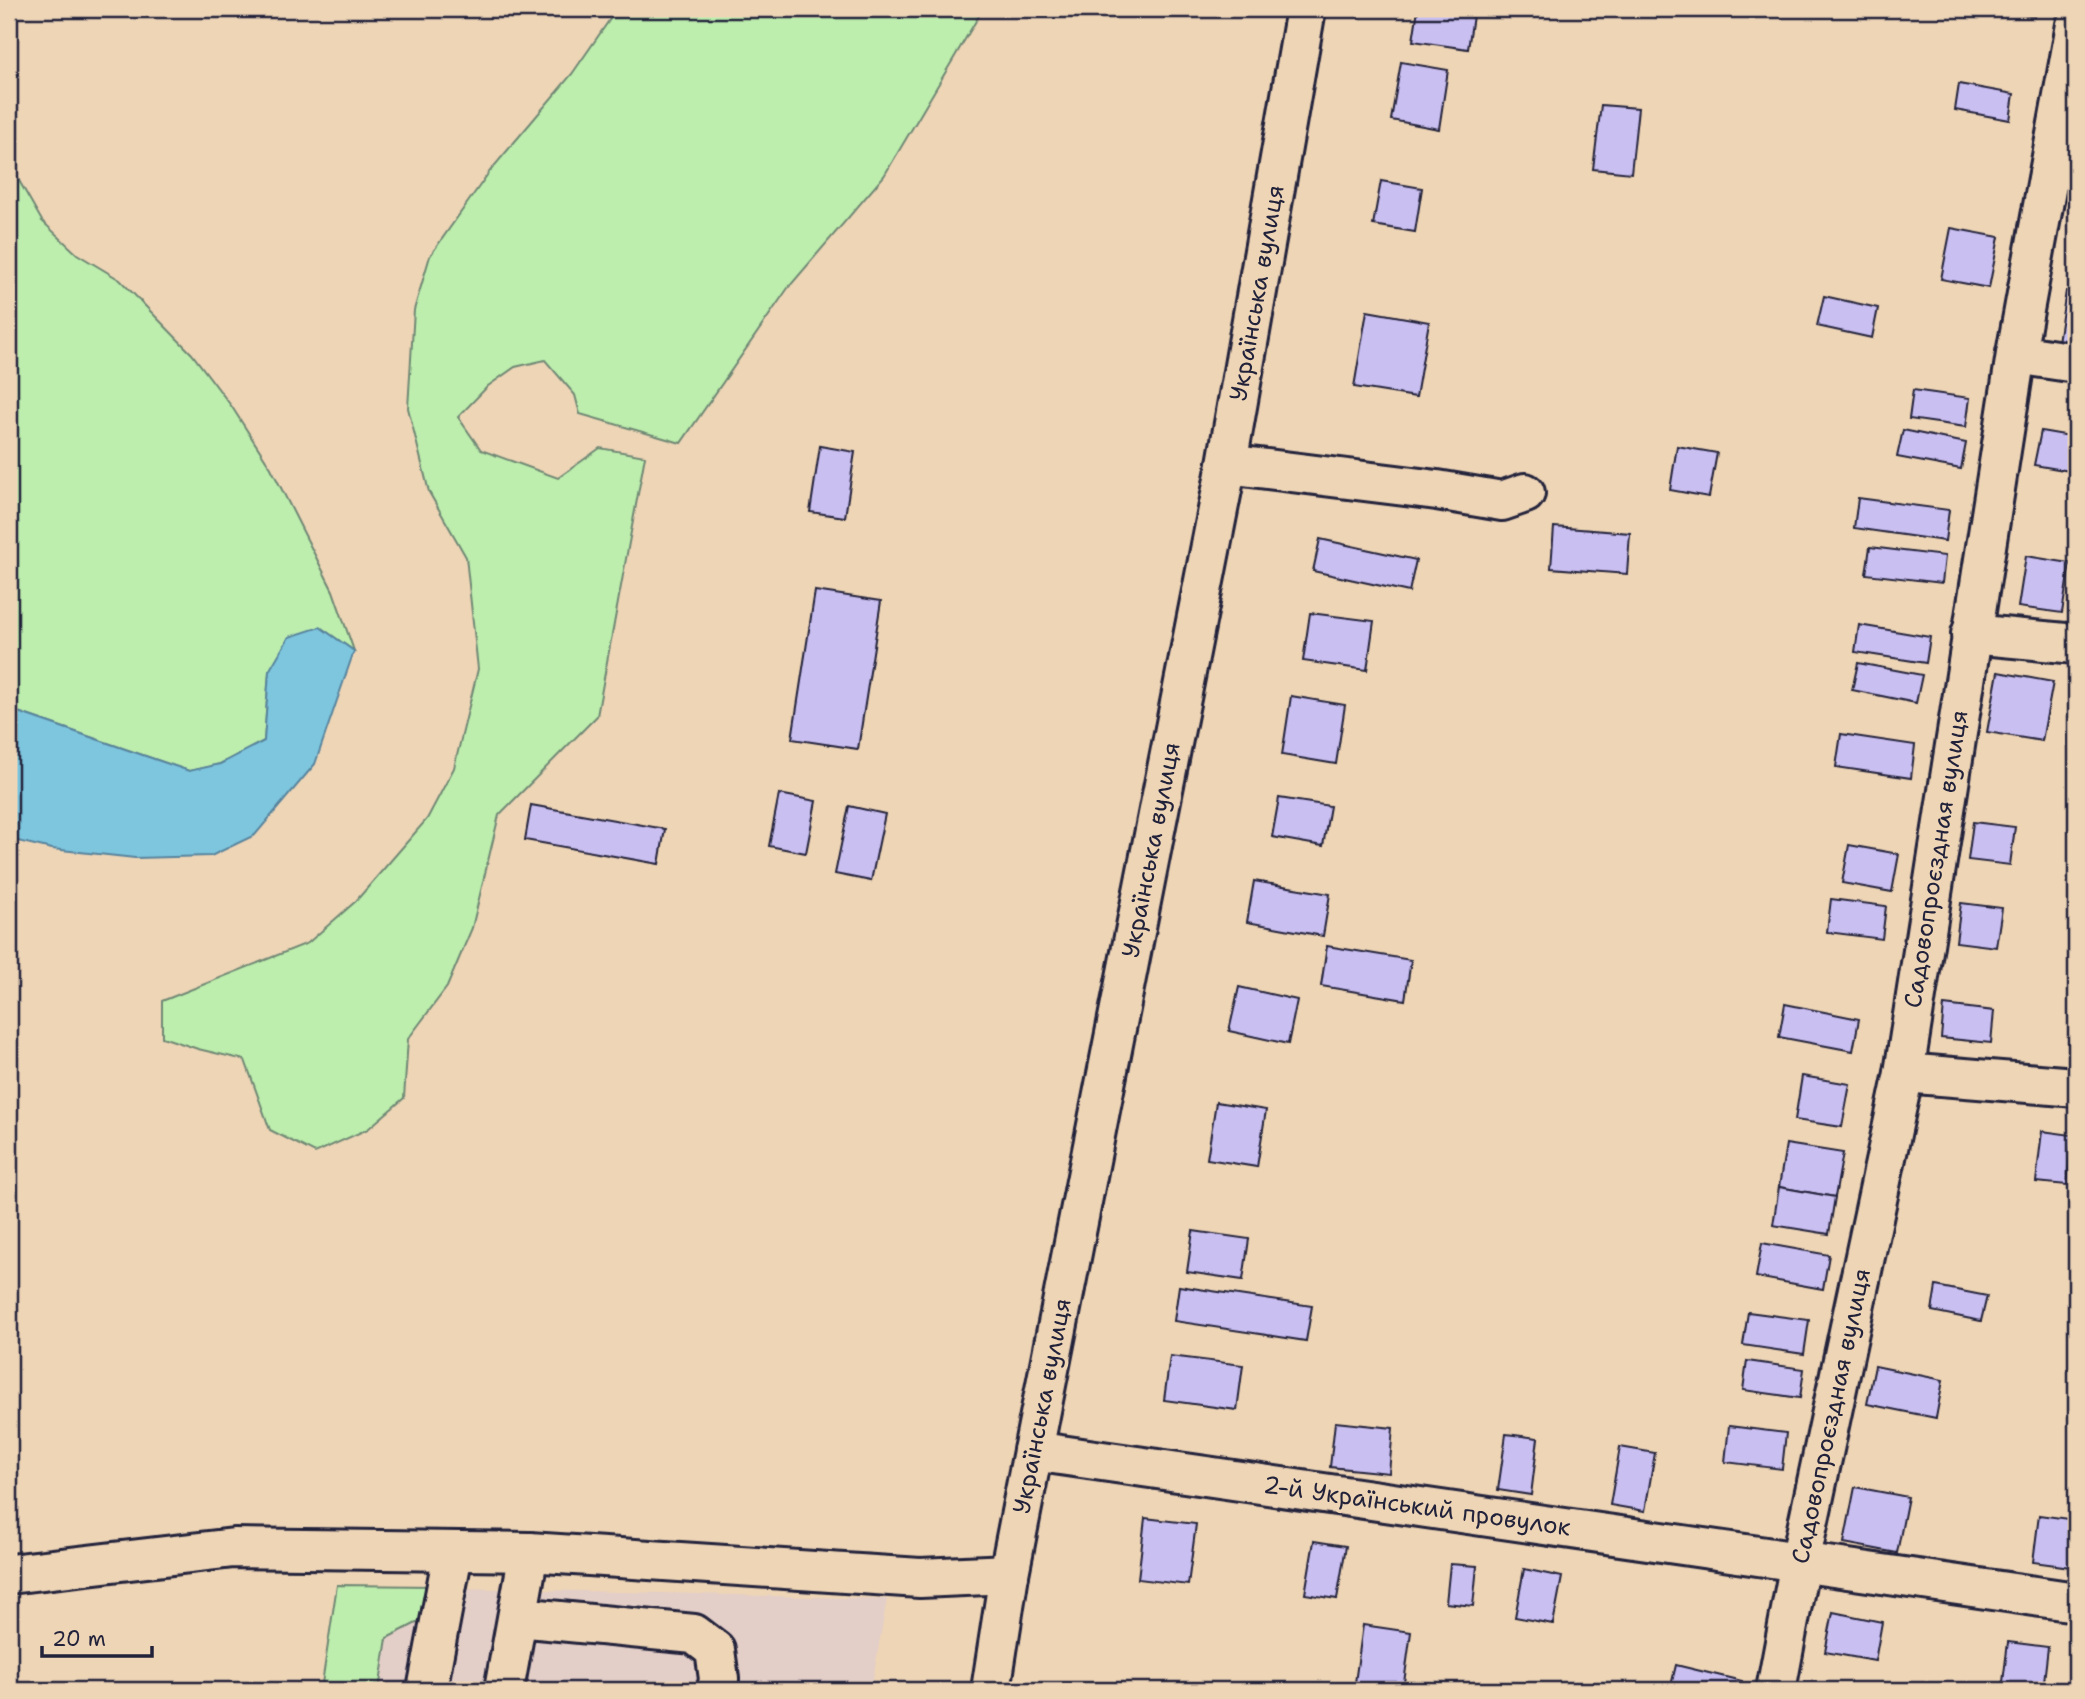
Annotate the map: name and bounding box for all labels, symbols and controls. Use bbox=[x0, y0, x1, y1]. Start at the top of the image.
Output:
street label: Українська вулиця bbox=[1222, 182, 1292, 404]
street label: Садовопроєздная вулиця bbox=[1897, 708, 1975, 1010]
street label: Українська вулиця bbox=[1114, 739, 1188, 961]
street label: Садовопроєздная вулиця bbox=[1784, 1265, 1878, 1567]
street label: Українська вулиця bbox=[1005, 1295, 1079, 1517]
street label: 2-й Український провулок bbox=[1261, 1469, 1573, 1543]
scale bar bbox=[42, 1615, 152, 1659]
text: 20 m bbox=[52, 1625, 106, 1653]

